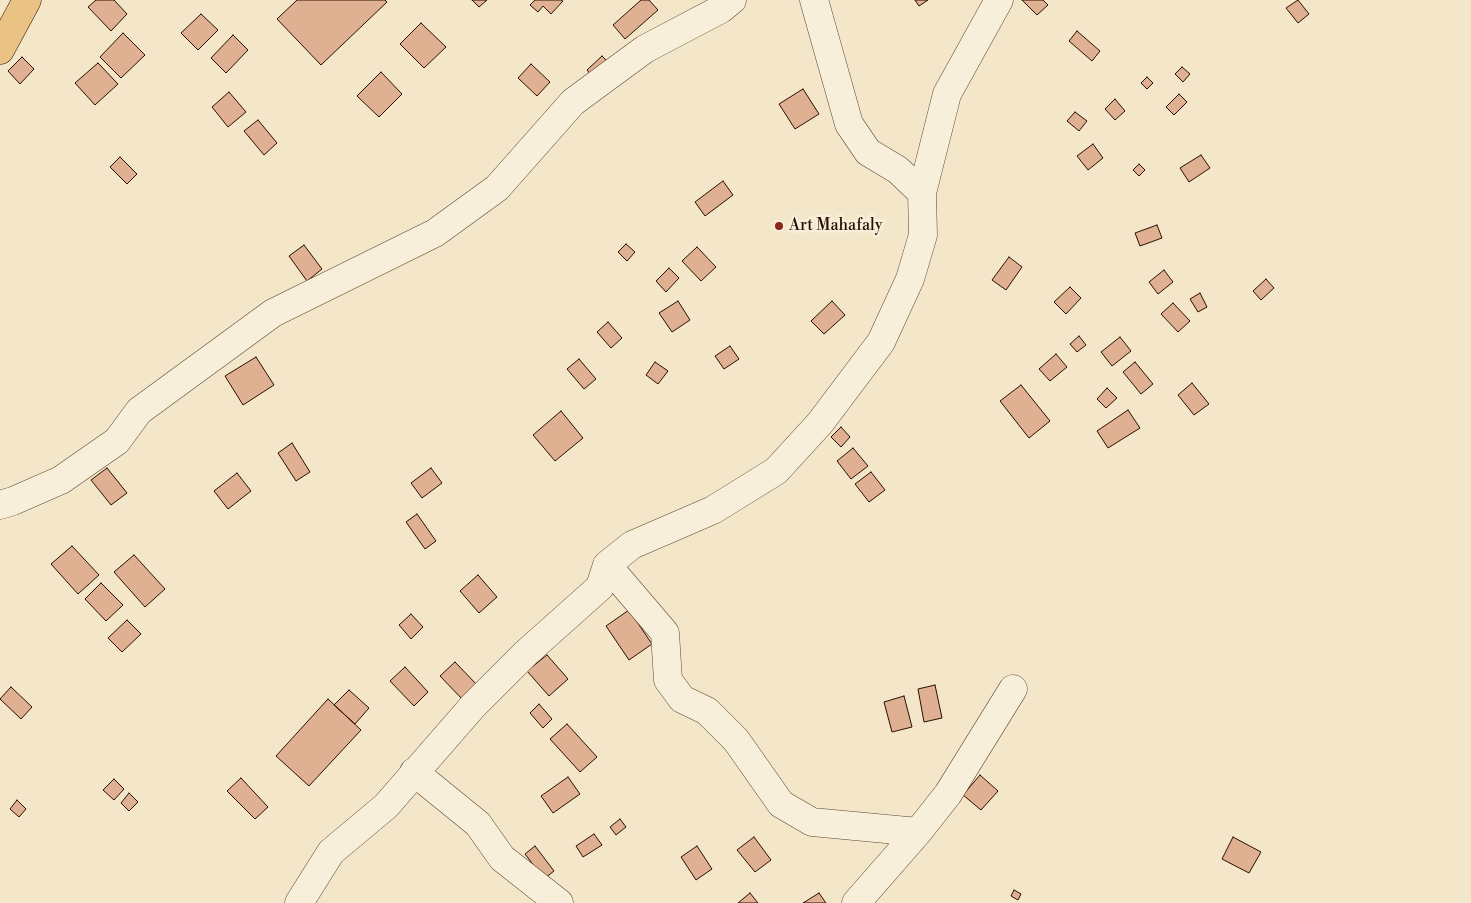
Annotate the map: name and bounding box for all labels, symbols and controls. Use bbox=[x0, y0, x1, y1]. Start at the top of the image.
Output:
place label: Art Mahafaly bbox=[789, 216, 883, 236]
marker: Art Mahafaly bbox=[773, 220, 785, 232]

